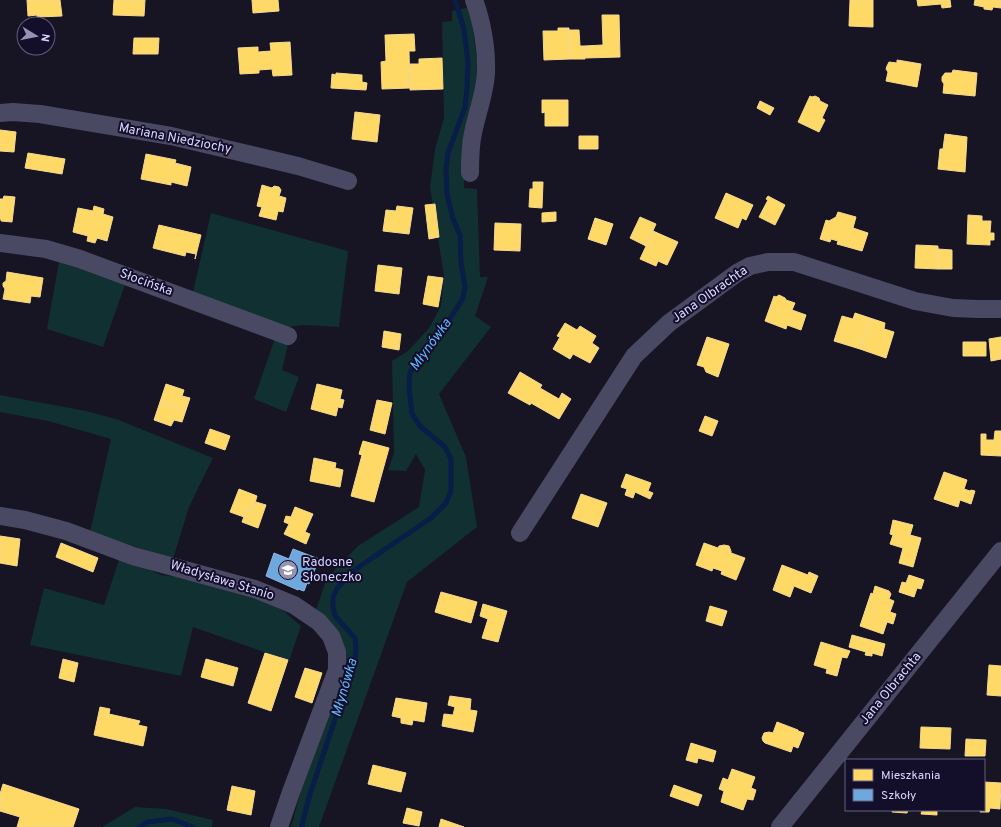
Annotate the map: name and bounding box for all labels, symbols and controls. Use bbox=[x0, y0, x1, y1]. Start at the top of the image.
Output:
north arrow bbox=[16, 16, 56, 56]
text: N bbox=[37, 32, 52, 43]
street label: Mariana Niedziochy bbox=[117, 120, 233, 158]
street label: Jana Olbrachta bbox=[669, 263, 751, 327]
street label: Słocińska bbox=[117, 266, 175, 300]
water label: Młynówka bbox=[406, 315, 456, 374]
place label: Radosne Słoneczko bbox=[302, 555, 362, 586]
street label: Władysława Stanio bbox=[168, 558, 276, 604]
school or university icon: Radosne Słoneczko bbox=[277, 559, 299, 581]
street label: Jana Olbrachta bbox=[857, 650, 925, 728]
water label: Młynówka bbox=[329, 656, 362, 719]
legend bbox=[845, 759, 985, 811]
text: Mieszkania bbox=[881, 768, 940, 784]
text: Szkoły bbox=[881, 788, 916, 804]

